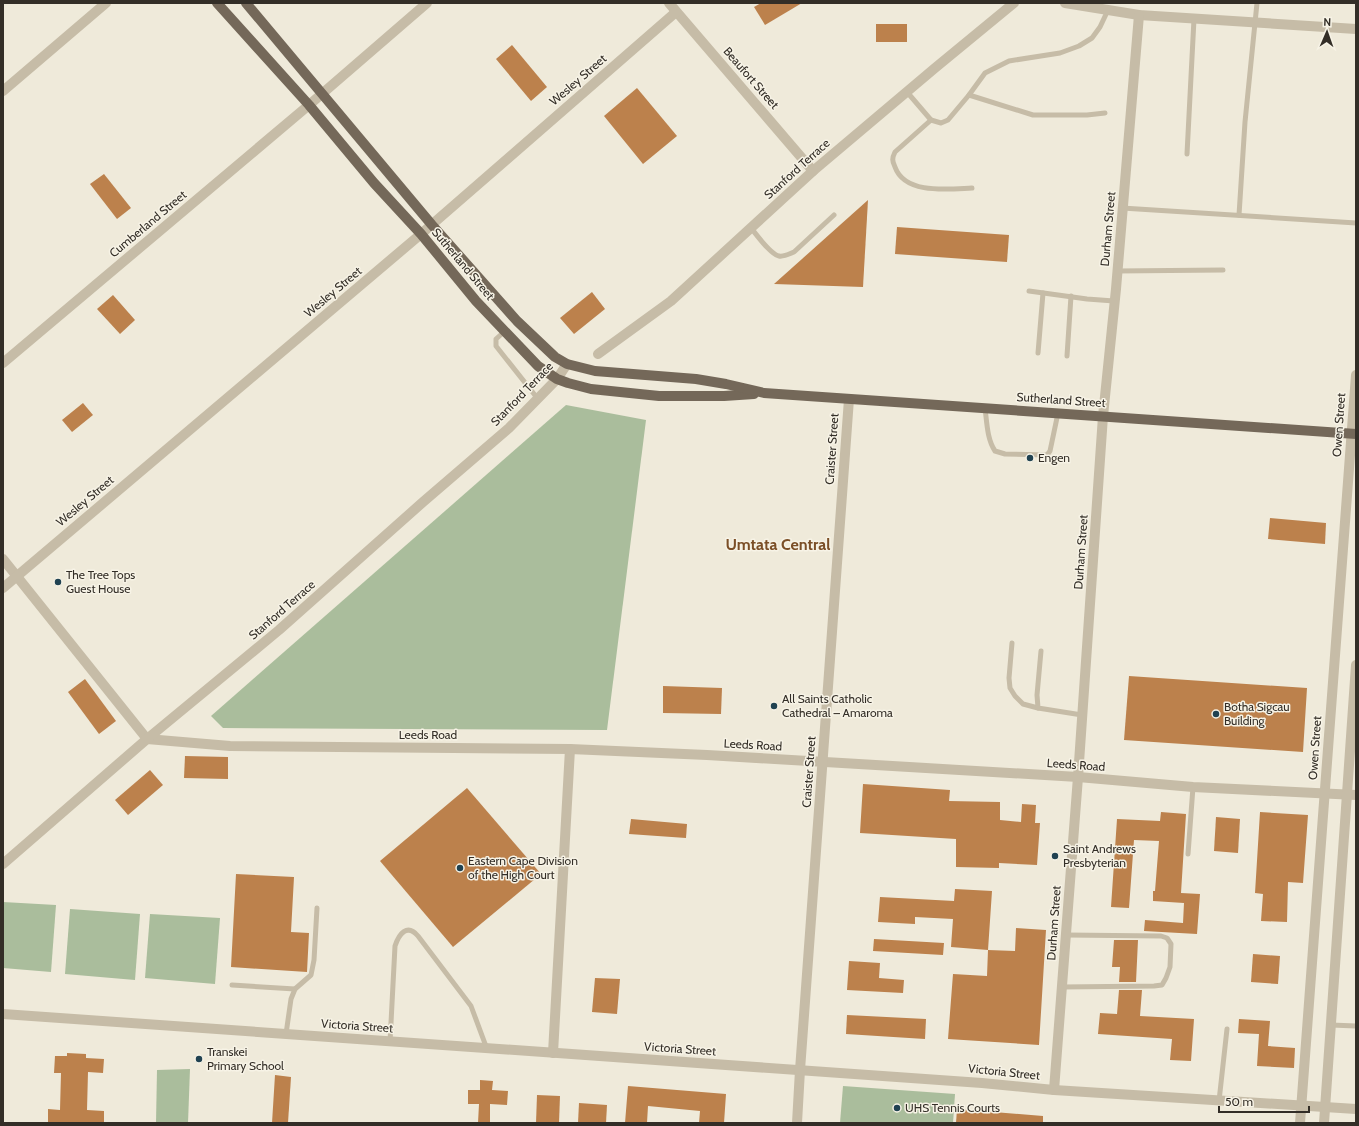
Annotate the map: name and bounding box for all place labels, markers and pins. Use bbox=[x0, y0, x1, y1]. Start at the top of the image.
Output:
place label: Engen bbox=[1038, 450, 1070, 465]
marker: Engen bbox=[1025, 453, 1035, 463]
place label: The Tree Tops Guest House bbox=[66, 567, 135, 596]
marker: The Tree Tops Guest House bbox=[53, 577, 63, 587]
place label: All Saints Catholic Cathedral – Amaroma bbox=[782, 691, 893, 720]
place label: Botha Sigcau Building bbox=[1224, 699, 1290, 728]
marker: All Saints Catholic Cathedral – Amaroma bbox=[769, 701, 779, 711]
marker: Botha Sigcau Building bbox=[1211, 709, 1221, 719]
place label: Saint Andrews Presbyterian bbox=[1063, 841, 1136, 870]
marker: Saint Andrews Presbyterian bbox=[1050, 851, 1060, 861]
place label: Eastern Cape Division of the High Court bbox=[468, 853, 578, 882]
marker: Eastern Cape Division of the High Court bbox=[455, 863, 465, 873]
place label: Transkei Primary School bbox=[207, 1044, 284, 1073]
marker: Transkei Primary School bbox=[194, 1054, 204, 1064]
place label: UHS Tennis Courts bbox=[905, 1100, 1000, 1115]
marker: UHS Tennis Courts bbox=[892, 1103, 902, 1113]

